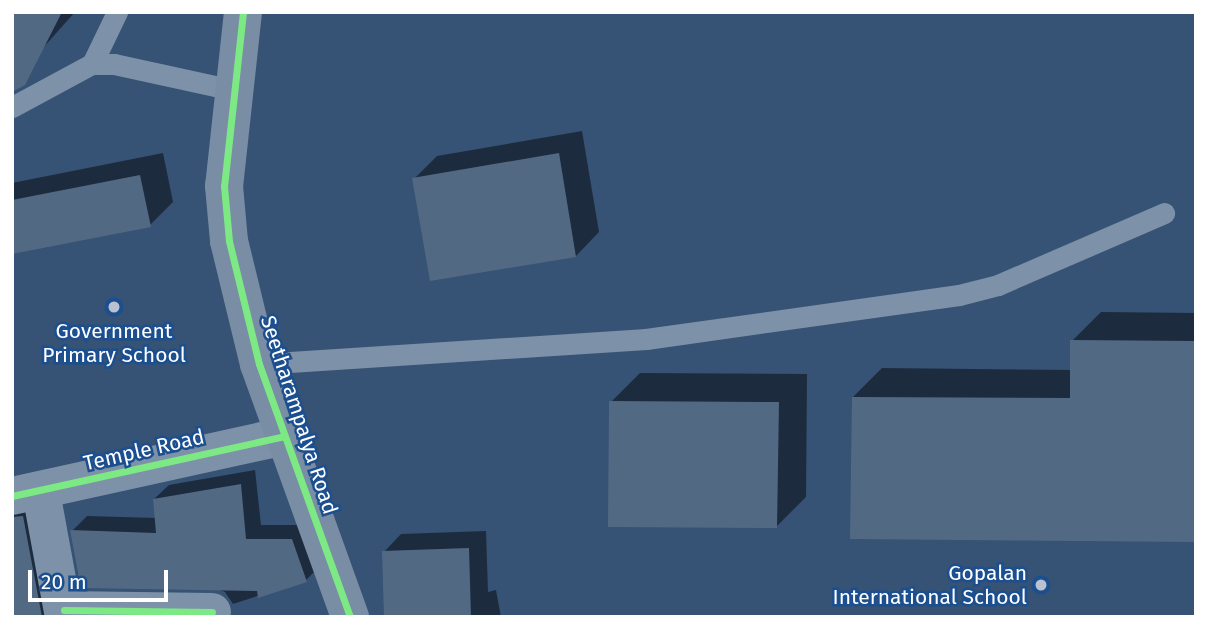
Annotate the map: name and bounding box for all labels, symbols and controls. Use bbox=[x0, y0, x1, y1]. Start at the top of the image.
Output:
marker: Government Primary School bbox=[106, 299, 122, 315]
street label: Seetharampalya Road bbox=[255, 313, 343, 517]
place label: Government Primary School bbox=[42, 318, 186, 368]
street label: Temple Road bbox=[81, 424, 207, 476]
scale bar bbox=[32, 556, 172, 600]
place label: Gopalan International School bbox=[832, 560, 1027, 610]
text: 20 m bbox=[41, 569, 87, 595]
marker: Gopalan International School bbox=[1033, 577, 1049, 593]

